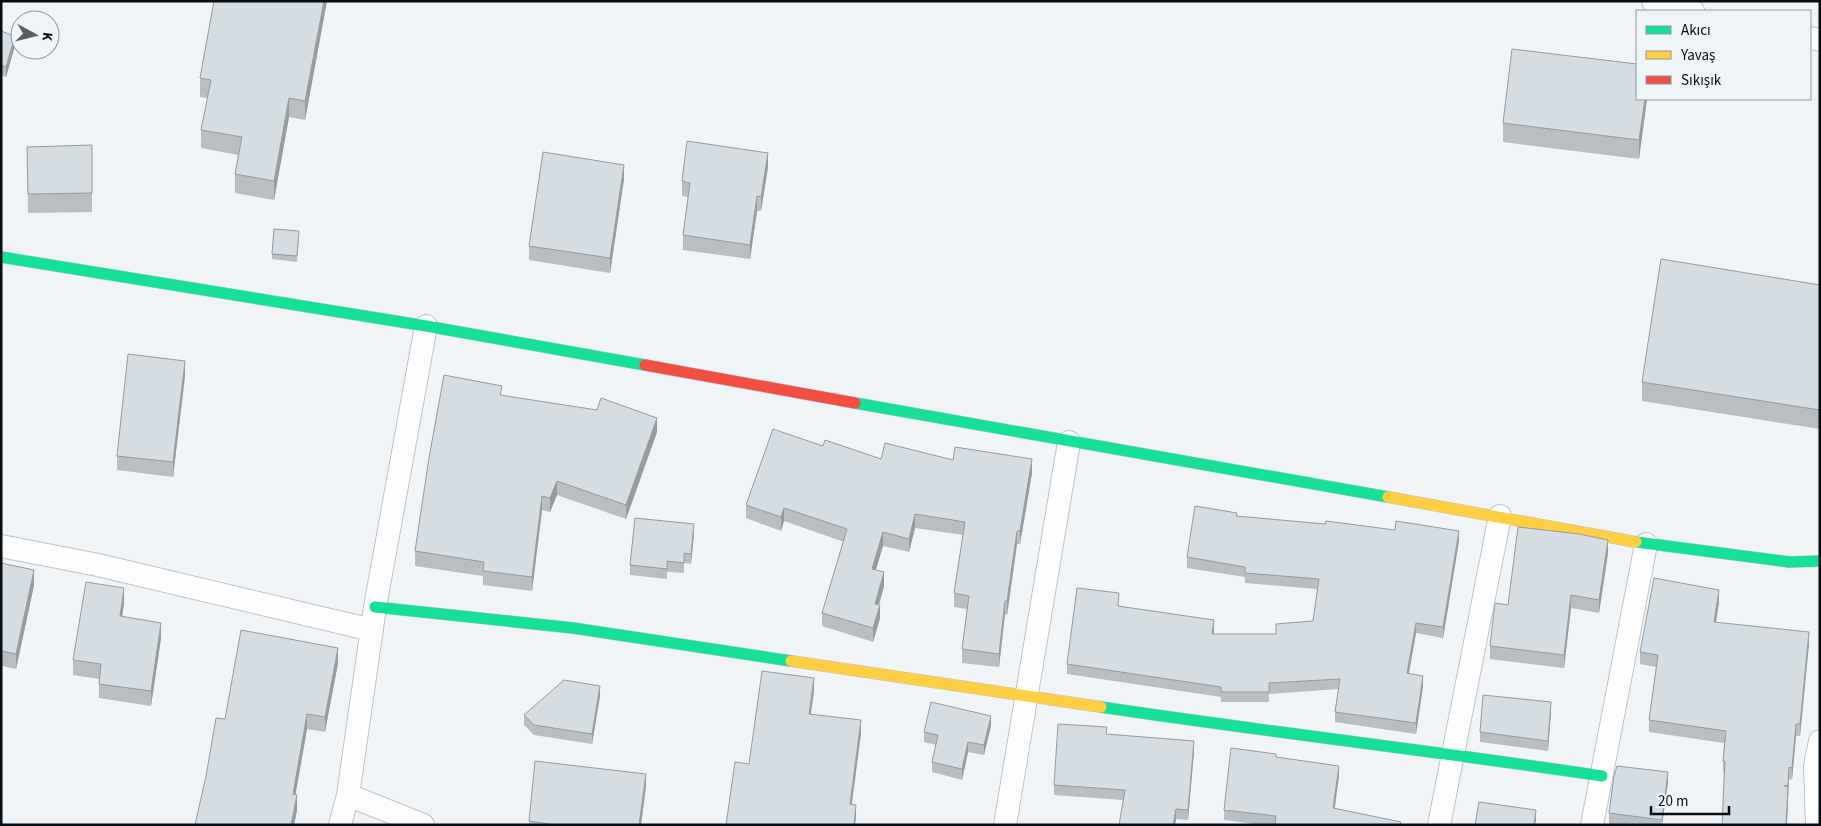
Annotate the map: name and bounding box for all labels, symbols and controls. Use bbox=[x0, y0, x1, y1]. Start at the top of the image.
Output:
north arrow bbox=[10, 10, 60, 60]
legend bbox=[1636, 10, 1811, 100]
text: Akıcı bbox=[1681, 20, 1711, 41]
text: K bbox=[36, 31, 57, 42]
text: Yavaş bbox=[1680, 45, 1715, 66]
text: Sıkışık bbox=[1681, 70, 1722, 91]
scale bar bbox=[1651, 784, 1728, 816]
text: 20 m bbox=[1658, 791, 1688, 812]

